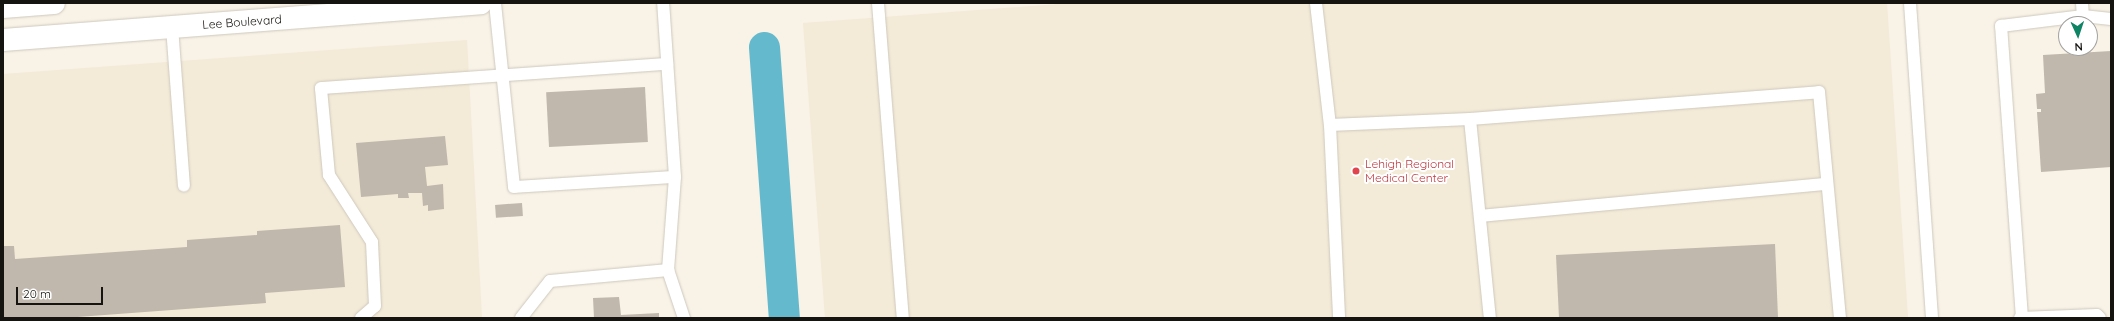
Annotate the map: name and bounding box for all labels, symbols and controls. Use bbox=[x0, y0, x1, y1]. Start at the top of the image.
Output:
street label: Lee Boulevard bbox=[202, 12, 282, 32]
north arrow bbox=[2058, 16, 2098, 56]
text: N bbox=[2074, 40, 2083, 54]
place label: Lehigh Regional Medical Center bbox=[1365, 157, 1454, 185]
marker: Lehigh Regional Medical Center bbox=[1350, 165, 1362, 177]
scale bar bbox=[18, 279, 105, 305]
text: 20 m bbox=[23, 286, 51, 301]

